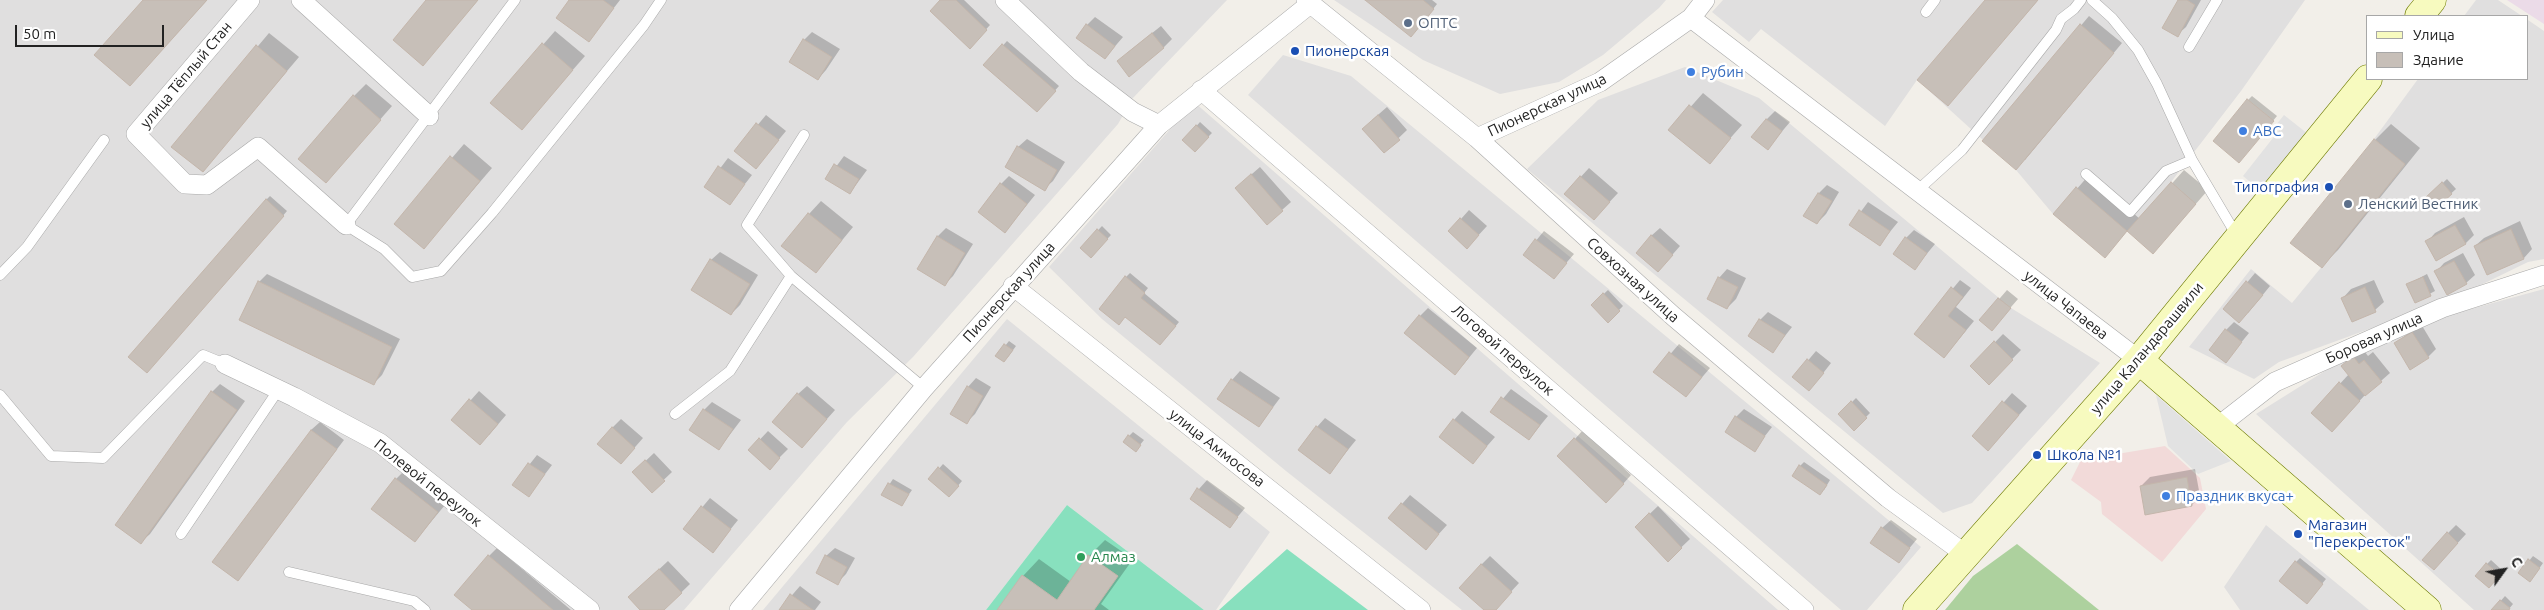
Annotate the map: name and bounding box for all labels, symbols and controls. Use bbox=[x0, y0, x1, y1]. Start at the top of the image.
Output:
place label: ОПТС bbox=[1418, 14, 1457, 32]
scale bar bbox=[18, 15, 166, 47]
legend bbox=[2366, 15, 2529, 80]
marker: ОПТС bbox=[1402, 17, 1414, 29]
street label: улица Тёплый Стан bbox=[136, 18, 236, 132]
text: 50 m bbox=[23, 25, 56, 42]
text: Улица bbox=[2413, 26, 2455, 43]
place label: Пионерская bbox=[1305, 42, 1389, 60]
marker: Пионерская bbox=[1289, 45, 1301, 57]
text: Здание bbox=[2413, 51, 2464, 68]
place label: Рубин bbox=[1701, 63, 1744, 81]
marker: Рубин bbox=[1685, 66, 1697, 78]
street label: Пионерская улица bbox=[1485, 70, 1609, 140]
place label: ABC bbox=[2253, 122, 2281, 140]
marker: ABC bbox=[2237, 125, 2249, 137]
place label: Типография bbox=[2234, 178, 2319, 196]
marker: Типография bbox=[2323, 181, 2335, 193]
place label: Ленский Вестник bbox=[2358, 195, 2478, 213]
marker: Ленский Вестник bbox=[2342, 198, 2354, 210]
street label: Совхозная улица bbox=[1583, 234, 1683, 326]
street label: Пионерская улица bbox=[959, 238, 1059, 346]
street label: улица Чапаева bbox=[2020, 266, 2112, 344]
street label: улица Каландарашвили bbox=[2087, 278, 2207, 418]
street label: Логовой переулок bbox=[1448, 301, 1558, 399]
street label: Боровая улица bbox=[2323, 309, 2425, 367]
street label: улица Аммосова bbox=[1166, 405, 1268, 491]
street label: Полевой переулок bbox=[371, 435, 485, 531]
place label: Школа №1 bbox=[2047, 446, 2123, 464]
marker: Школа №1 bbox=[2031, 449, 2043, 461]
place label: Праздник вкуса+ bbox=[2176, 487, 2294, 505]
marker: Праздник вкуса+ bbox=[2160, 490, 2172, 502]
place label: Магазин "Перекресток" bbox=[2308, 516, 2411, 551]
marker: Магазин "Перекресток" bbox=[2292, 528, 2304, 540]
north arrow bbox=[2479, 545, 2529, 595]
place label: Алмаз bbox=[1091, 548, 1136, 566]
marker: Алмаз bbox=[1075, 551, 1087, 563]
text: С bbox=[2508, 554, 2526, 570]

